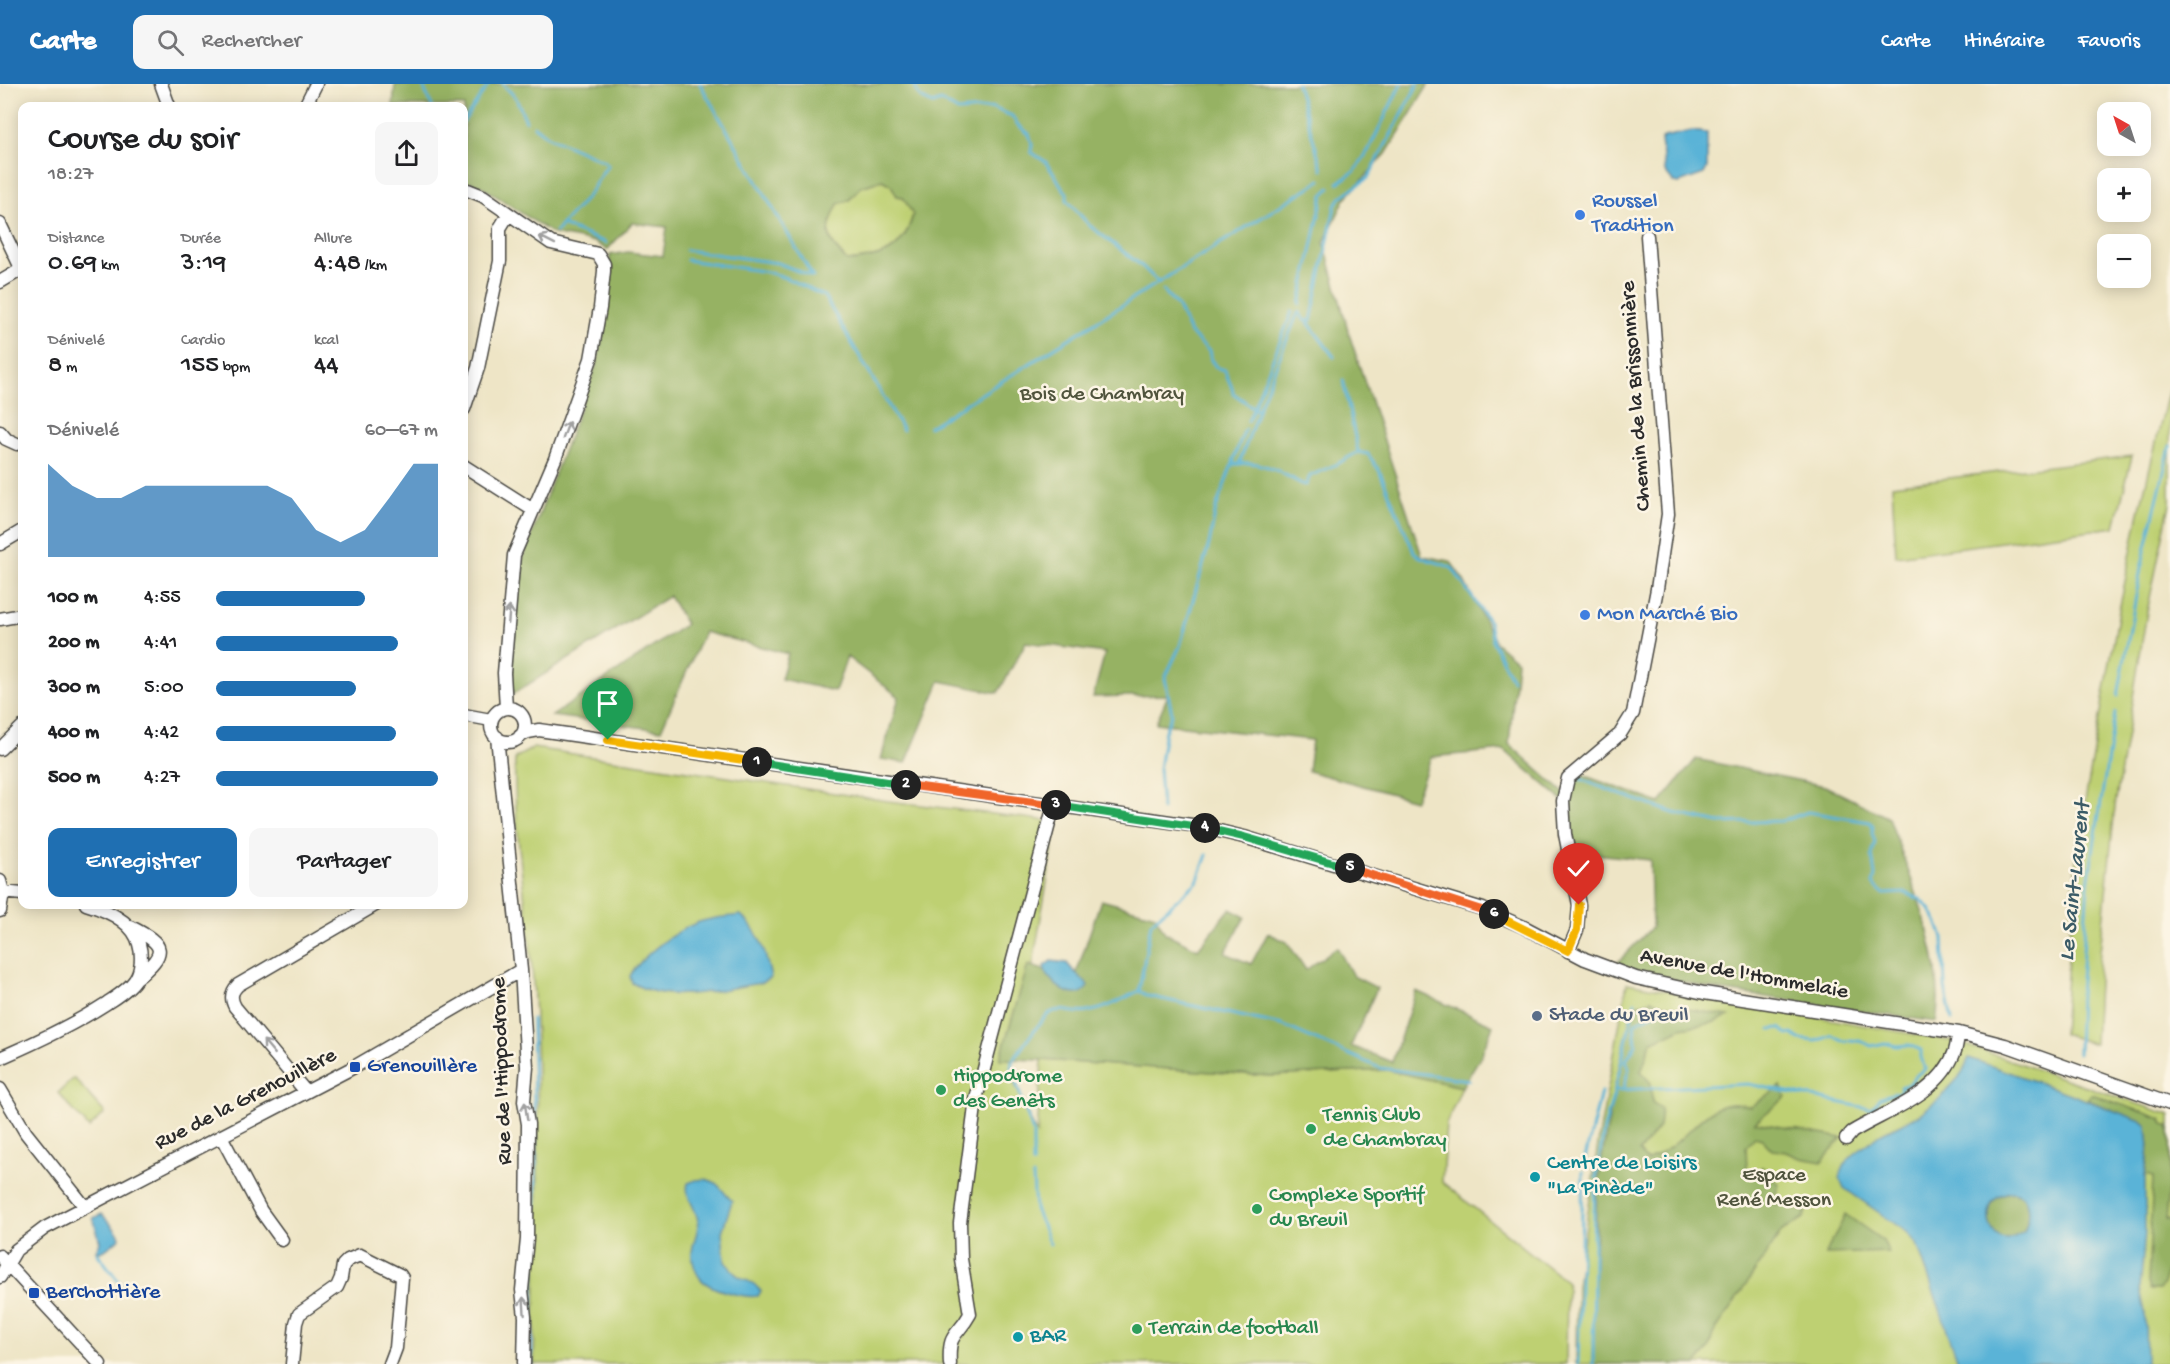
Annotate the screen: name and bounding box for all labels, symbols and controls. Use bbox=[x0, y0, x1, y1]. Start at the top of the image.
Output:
search box bbox=[133, 15, 553, 69]
text: Carte bbox=[30, 26, 97, 59]
icon: search bbox=[154, 26, 187, 59]
text: Rechercher bbox=[202, 29, 301, 55]
text: Carte bbox=[1881, 30, 1931, 55]
text: Itinéraire bbox=[1964, 30, 2045, 55]
text: Favoris bbox=[2078, 30, 2140, 55]
north arrow bbox=[2097, 102, 2151, 156]
map controls bbox=[2097, 102, 2151, 288]
text: Course du soir bbox=[48, 122, 238, 160]
button: share bbox=[375, 122, 438, 185]
text: 18:27 bbox=[48, 164, 94, 187]
button: + bbox=[2097, 168, 2151, 222]
place label: Roussel Tradition bbox=[1590, 189, 1674, 240]
marker: Roussel Tradition bbox=[1573, 208, 1587, 222]
text: Distance bbox=[48, 230, 105, 249]
text: Durée bbox=[181, 230, 221, 249]
text: Allure bbox=[314, 230, 352, 249]
one-way arrow bbox=[539, 234, 557, 245]
button: − bbox=[2097, 234, 2151, 288]
text: 0.69 bbox=[48, 249, 97, 280]
text: 3:19 bbox=[181, 249, 226, 280]
text: 4:48 bbox=[314, 249, 361, 280]
text: km bbox=[97, 257, 119, 276]
text: /km bbox=[361, 257, 387, 276]
street label: Chemin de la Brissonnière bbox=[1616, 280, 1658, 512]
text: Dénivelé bbox=[48, 332, 105, 351]
text: Cardio bbox=[181, 332, 225, 351]
text: kcal bbox=[314, 332, 339, 351]
text: 8 bbox=[48, 351, 62, 382]
text: 155 bbox=[181, 351, 219, 382]
text: 44 bbox=[314, 351, 339, 382]
text: m bbox=[62, 359, 77, 378]
text: bpm bbox=[219, 359, 250, 378]
park label: Bois de Chambray bbox=[1019, 382, 1184, 408]
text: Dénivelé bbox=[48, 420, 119, 443]
text: 60–67 m bbox=[365, 420, 438, 443]
one-way arrow bbox=[561, 421, 572, 440]
text: 100 m bbox=[48, 587, 98, 610]
text: 4:55 bbox=[144, 587, 181, 610]
place label: Mon Marché Bio bbox=[1597, 602, 1738, 628]
one-way arrow bbox=[504, 605, 515, 625]
marker: Mon Marché Bio bbox=[1578, 608, 1592, 622]
text: 200 m bbox=[48, 632, 99, 655]
text: 4:41 bbox=[144, 632, 177, 655]
text: 300 m bbox=[48, 677, 100, 700]
text: 5:00 bbox=[144, 677, 184, 700]
pin bbox=[582, 678, 633, 740]
icon: arrive bbox=[591, 687, 624, 720]
text: 400 m bbox=[48, 722, 99, 745]
text: 4:42 bbox=[144, 722, 179, 745]
pin: 1 bbox=[742, 747, 772, 777]
text: 1 bbox=[754, 752, 760, 771]
text: 500 m bbox=[48, 767, 100, 790]
text: 4:27 bbox=[144, 767, 180, 790]
pin: 2 bbox=[891, 770, 921, 800]
text: 2 bbox=[902, 775, 910, 794]
pin: 3 bbox=[1041, 790, 1071, 820]
text: 3 bbox=[1052, 795, 1060, 814]
water label: Le Saint-Laurent bbox=[2053, 795, 2099, 962]
pin: 4 bbox=[1190, 813, 1220, 843]
text: 4 bbox=[1201, 818, 1209, 837]
button: Enregistrer bbox=[48, 828, 237, 897]
button: Partager bbox=[249, 828, 438, 897]
pin bbox=[1553, 843, 1604, 905]
icon: check bbox=[1562, 852, 1595, 885]
pin: 5 bbox=[1335, 853, 1365, 883]
text: 5 bbox=[1346, 858, 1354, 877]
pin: 6 bbox=[1479, 899, 1509, 929]
text: 6 bbox=[1490, 904, 1498, 923]
street label: Avenue de l'Hommelaie bbox=[1638, 944, 1851, 1006]
street label: Rue de l'Hippodrome bbox=[487, 976, 519, 1165]
place label: Stade du Breuil bbox=[1549, 1003, 1689, 1029]
marker: Stade du Breuil bbox=[1530, 1009, 1544, 1023]
one-way arrow bbox=[262, 1039, 275, 1055]
street label: Rue de la Grenouillère bbox=[151, 1043, 342, 1157]
place label: Grenouillère bbox=[367, 1054, 478, 1080]
marker: Grenouillère bbox=[348, 1060, 362, 1074]
place label: Hippodrome des Genêts bbox=[953, 1064, 1063, 1115]
marker: Hippodrome des Genêts bbox=[934, 1083, 948, 1097]
one-way arrow bbox=[520, 1102, 531, 1121]
place label: Tennis Club de Chambray bbox=[1321, 1103, 1447, 1154]
marker: Tennis Club de Chambray bbox=[1304, 1122, 1318, 1136]
place label: Centre de Loisirs "La Pinède" bbox=[1547, 1151, 1697, 1202]
park label: Espace René Messon bbox=[1717, 1163, 1832, 1214]
marker: Centre de Loisirs "La Pinède" bbox=[1528, 1170, 1542, 1184]
place label: Complexe Sportif du Breuil bbox=[1269, 1183, 1426, 1234]
marker: Complexe Sportif du Breuil bbox=[1250, 1202, 1264, 1216]
place label: Berchottière bbox=[45, 1280, 161, 1306]
marker: Berchottière bbox=[27, 1286, 41, 1300]
one-way arrow bbox=[518, 1296, 529, 1316]
place label: Terrain de football bbox=[1147, 1316, 1319, 1342]
marker: Terrain de football bbox=[1130, 1322, 1144, 1336]
place label: BAR bbox=[1029, 1324, 1067, 1350]
marker: BAR bbox=[1011, 1330, 1025, 1344]

